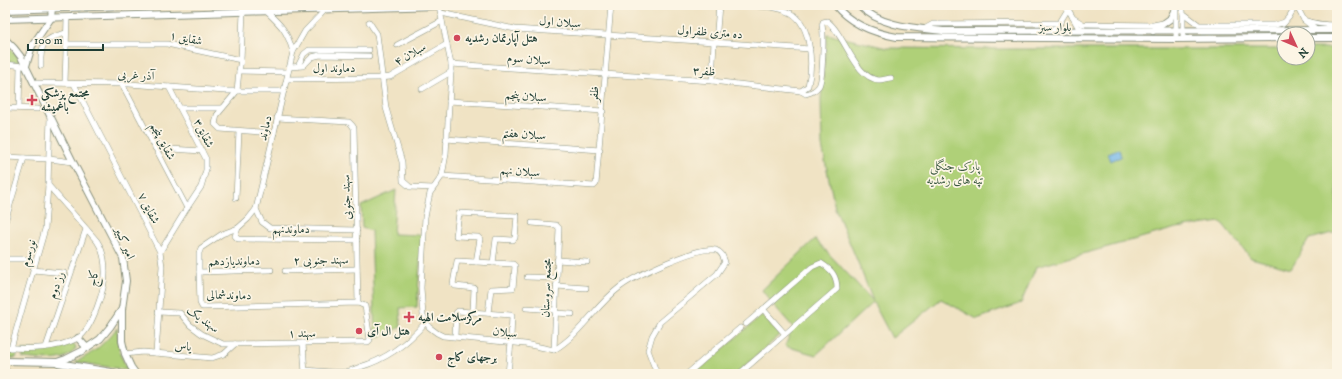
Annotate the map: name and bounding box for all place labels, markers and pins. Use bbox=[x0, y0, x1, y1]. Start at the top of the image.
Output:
place label: هتل آپارتمان رشدیه bbox=[465, 30, 538, 47]
marker: هتل آپارتمان رشدیه bbox=[452, 33, 462, 43]
place label: مجتمع پزشکی باغمیشه bbox=[41, 86, 90, 115]
marker: مجتمع پزشکی باغمیشه bbox=[26, 94, 38, 106]
place label: مرکزسلامت الهیه bbox=[418, 310, 482, 326]
marker: مرکزسلامت الهیه bbox=[403, 311, 415, 323]
place label: هتل ال آی bbox=[367, 323, 410, 339]
marker: هتل ال آی bbox=[354, 326, 364, 336]
place label: برجهای کاج bbox=[447, 350, 498, 368]
marker: برجهای کاج bbox=[434, 352, 444, 362]

